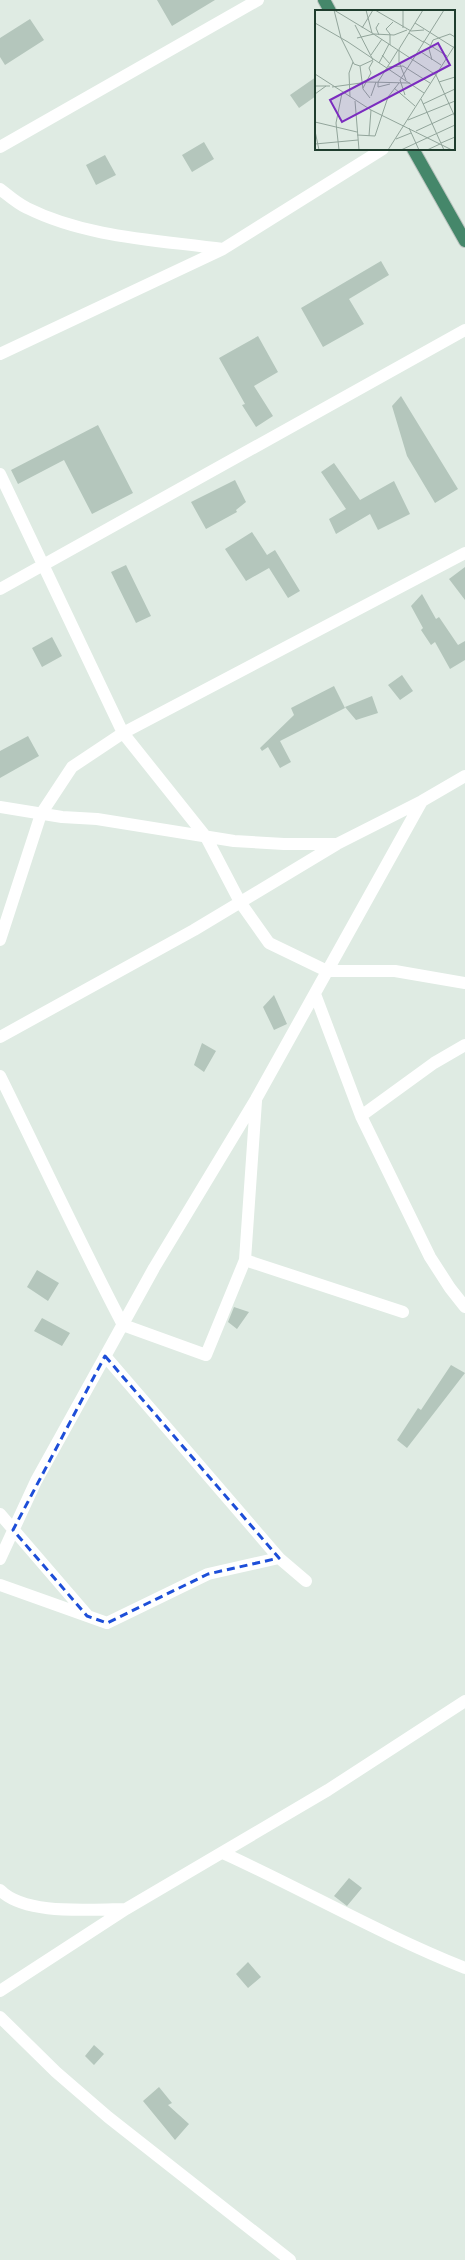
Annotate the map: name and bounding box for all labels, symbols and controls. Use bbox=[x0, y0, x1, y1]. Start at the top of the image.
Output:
inset map bbox=[315, 10, 455, 150]

